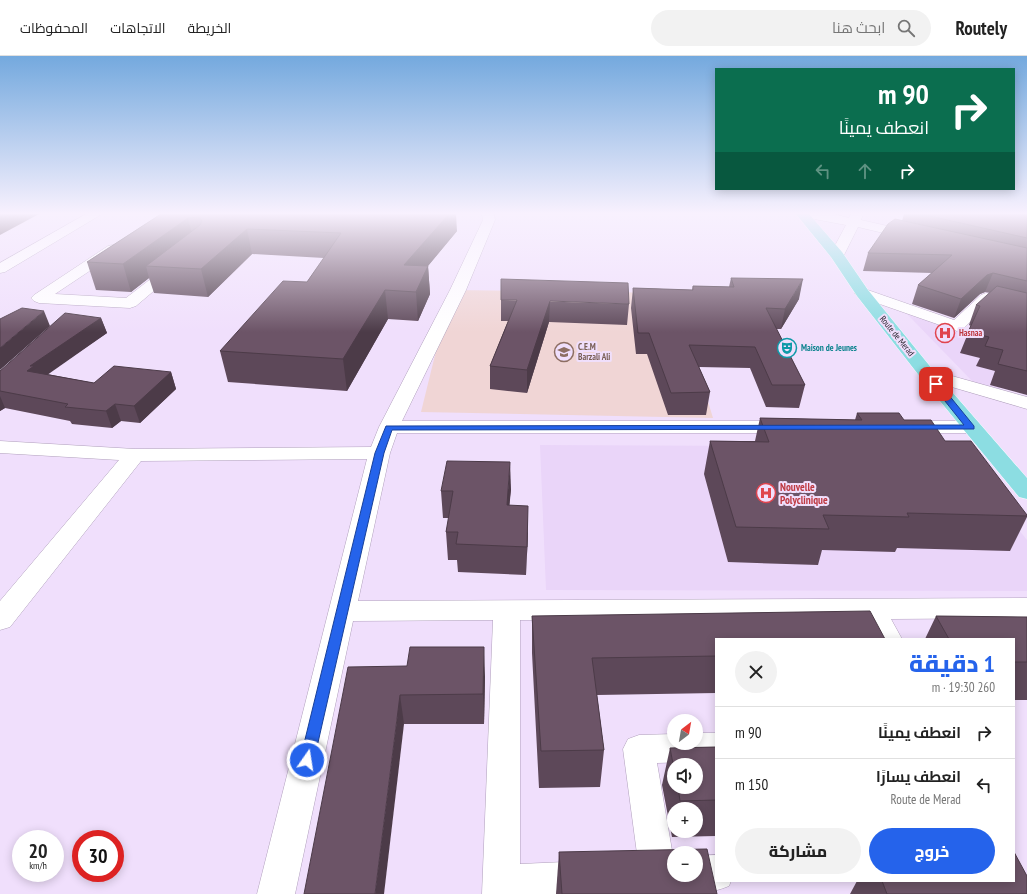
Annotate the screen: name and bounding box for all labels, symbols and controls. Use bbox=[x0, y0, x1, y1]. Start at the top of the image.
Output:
search box bbox=[651, 10, 931, 46]
text: Routely bbox=[955, 16, 1007, 40]
icon: search bbox=[895, 17, 917, 39]
text: ابحث هنا bbox=[832, 18, 885, 37]
text: المحفوظات bbox=[20, 19, 88, 37]
text: الاتجاهات bbox=[110, 19, 166, 37]
text: الخريطة bbox=[188, 19, 231, 37]
text: 90 m bbox=[878, 75, 929, 112]
icon: right bbox=[943, 84, 995, 136]
text: انعطف يمينًا bbox=[839, 116, 929, 139]
icon: left bbox=[812, 160, 834, 182]
icon: ahead bbox=[854, 160, 876, 182]
icon: right bbox=[896, 160, 918, 182]
street label: Route de Merad bbox=[878, 313, 917, 358]
hospital icon: Hasnaa bbox=[934, 322, 956, 344]
place label: Hasnaa bbox=[959, 327, 982, 338]
theatre icon: Maison de Jeunes bbox=[776, 337, 798, 359]
school or university icon: C.E.M Barzali Ali bbox=[553, 341, 575, 363]
place label: C.E.M Barzali Ali bbox=[578, 341, 610, 362]
place label: Maison de Jeunes bbox=[801, 342, 857, 353]
pin bbox=[919, 367, 953, 401]
icon: arrive bbox=[925, 373, 947, 395]
place label: Nouvelle Polyclinique bbox=[780, 480, 828, 507]
hospital icon: Nouvelle Polyclinique bbox=[755, 482, 777, 504]
text: 1 دقيقة bbox=[909, 648, 995, 679]
button: close bbox=[735, 651, 777, 693]
text: 260 m · 19:30 bbox=[932, 679, 995, 696]
north arrow bbox=[667, 714, 703, 750]
map controls bbox=[667, 714, 703, 882]
icon: right bbox=[973, 722, 995, 744]
text: 90 m bbox=[735, 723, 761, 742]
text: انعطف يمينًا bbox=[878, 723, 961, 742]
position arrow bbox=[286, 739, 328, 781]
button: sound bbox=[667, 758, 703, 794]
text: انعطف يسارًا bbox=[876, 767, 961, 786]
icon: left bbox=[973, 774, 995, 796]
text: 150 m bbox=[735, 775, 768, 794]
text: Route de Merad bbox=[891, 791, 961, 808]
button: + bbox=[667, 802, 703, 838]
button: مشاركة bbox=[735, 828, 861, 874]
button: خروج bbox=[869, 828, 995, 874]
speed limit sign: 30 bbox=[72, 830, 124, 882]
text: 20 bbox=[28, 838, 48, 864]
button: − bbox=[667, 846, 703, 882]
text: km/h bbox=[29, 859, 47, 872]

